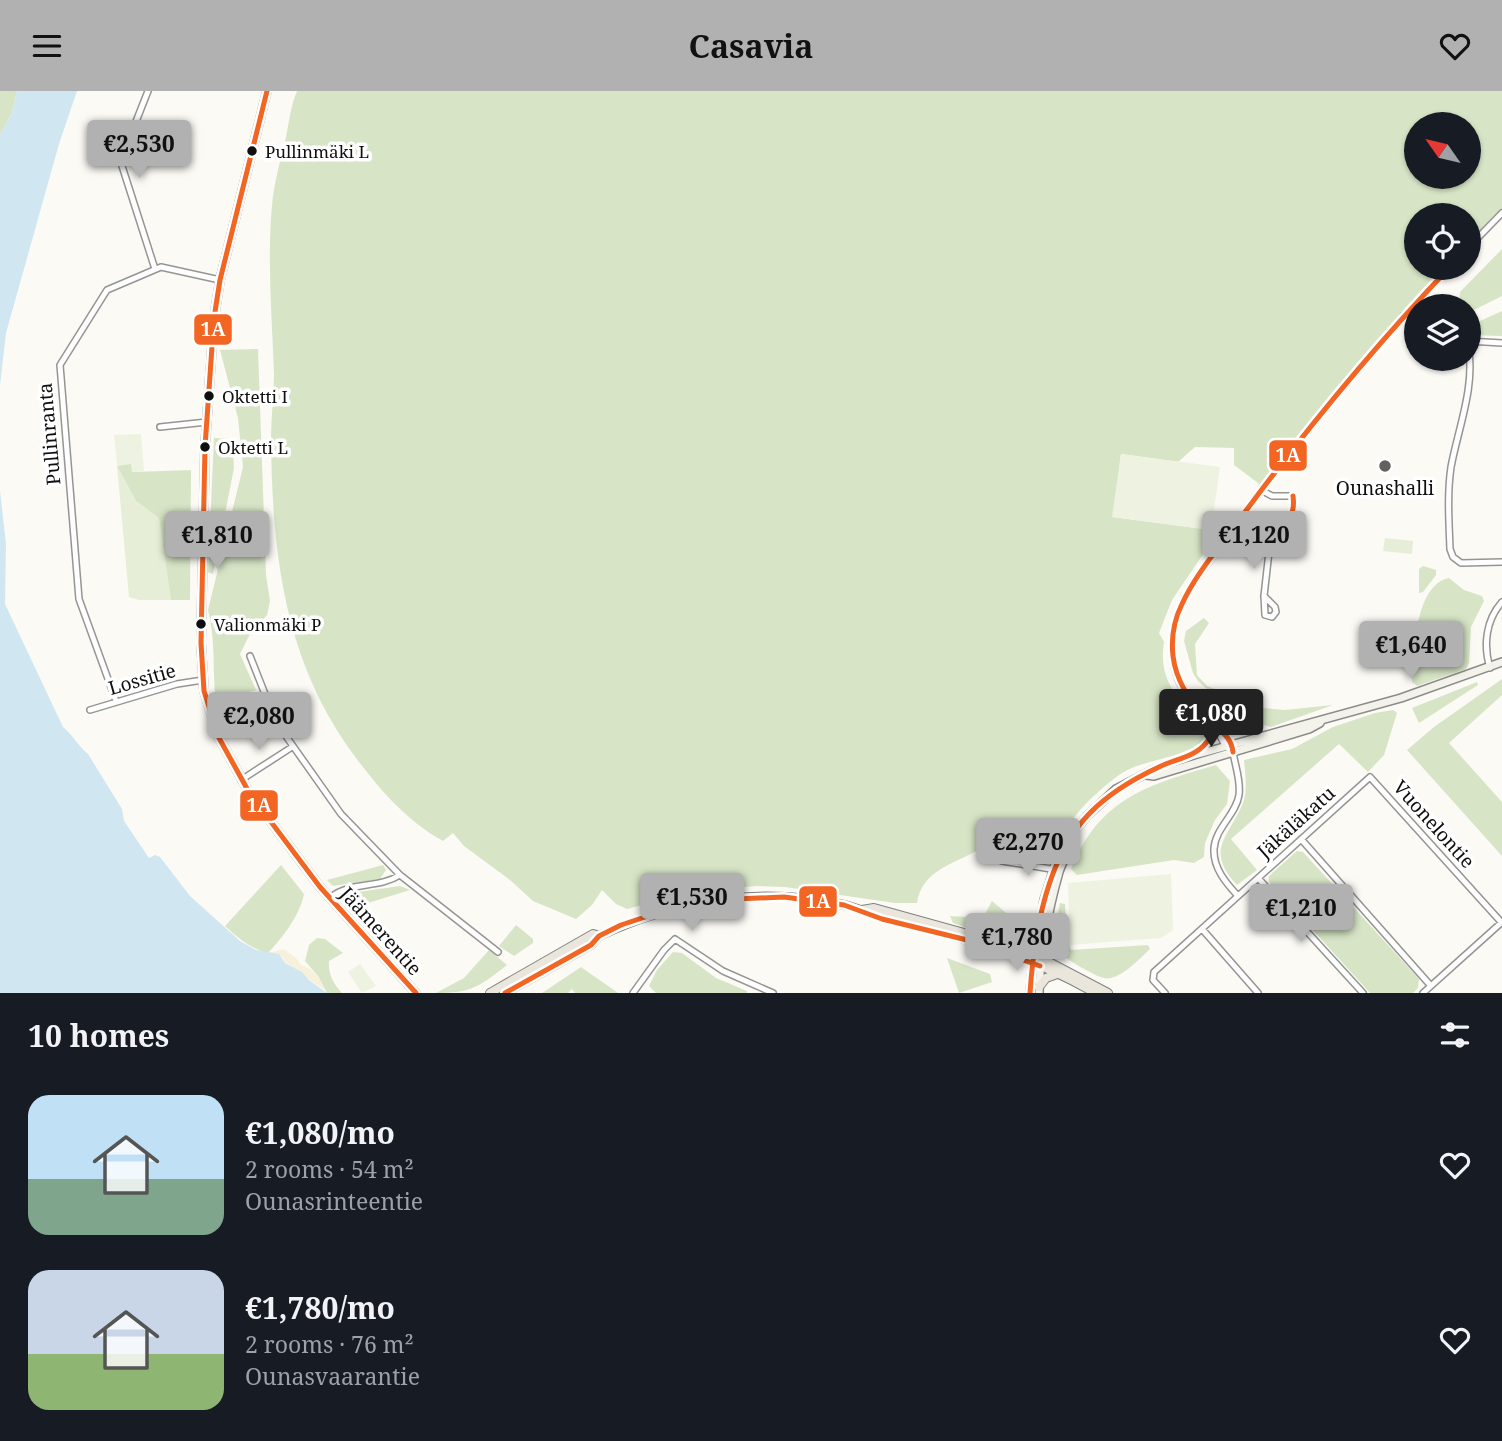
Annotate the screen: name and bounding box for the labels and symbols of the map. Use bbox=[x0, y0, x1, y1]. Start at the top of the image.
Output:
north arrow bbox=[1404, 112, 1480, 189]
pin: €2,530 bbox=[82, 120, 196, 180]
place label: Pullinmäki L bbox=[265, 140, 369, 163]
marker: Pullinmäki L bbox=[245, 144, 259, 158]
line badge: 1A bbox=[193, 313, 233, 346]
text: 1A bbox=[200, 316, 226, 342]
street label: Pullinranta bbox=[32, 382, 66, 486]
place label: Oktetti I bbox=[222, 385, 288, 408]
marker: Oktetti I bbox=[202, 389, 216, 403]
place label: Oktetti L bbox=[218, 436, 288, 459]
line badge: 1A bbox=[1268, 439, 1308, 472]
marker: Oktetti L bbox=[198, 440, 212, 454]
text: 1A bbox=[1275, 442, 1301, 468]
marker: Ounashalli bbox=[1377, 458, 1393, 474]
place label: Ounashalli bbox=[1336, 475, 1434, 501]
pin: €1,810 bbox=[160, 511, 274, 571]
pin: €1,120 bbox=[1197, 511, 1311, 571]
place label: Valionmäki P bbox=[214, 613, 321, 636]
marker: Valionmäki P bbox=[194, 617, 208, 631]
pin: €1,640 bbox=[1354, 621, 1468, 681]
street label: Lossitie bbox=[105, 657, 179, 701]
pin: €1,080 bbox=[1154, 689, 1268, 749]
pin: €2,080 bbox=[202, 693, 316, 752]
street label: Vuonelontie bbox=[1387, 774, 1481, 874]
street label: Jäkäläkatu bbox=[1251, 780, 1341, 865]
line badge: 1A bbox=[239, 789, 279, 822]
text: 1A bbox=[246, 792, 272, 818]
pin: €2,270 bbox=[971, 819, 1085, 878]
pin: €1,530 bbox=[635, 873, 749, 933]
street label: Jäämerentie bbox=[334, 880, 428, 981]
line badge: 1A bbox=[798, 885, 838, 918]
pin: €1,210 bbox=[1244, 885, 1358, 944]
text: 1A bbox=[805, 888, 831, 914]
pin: €1,780 bbox=[960, 913, 1074, 973]

